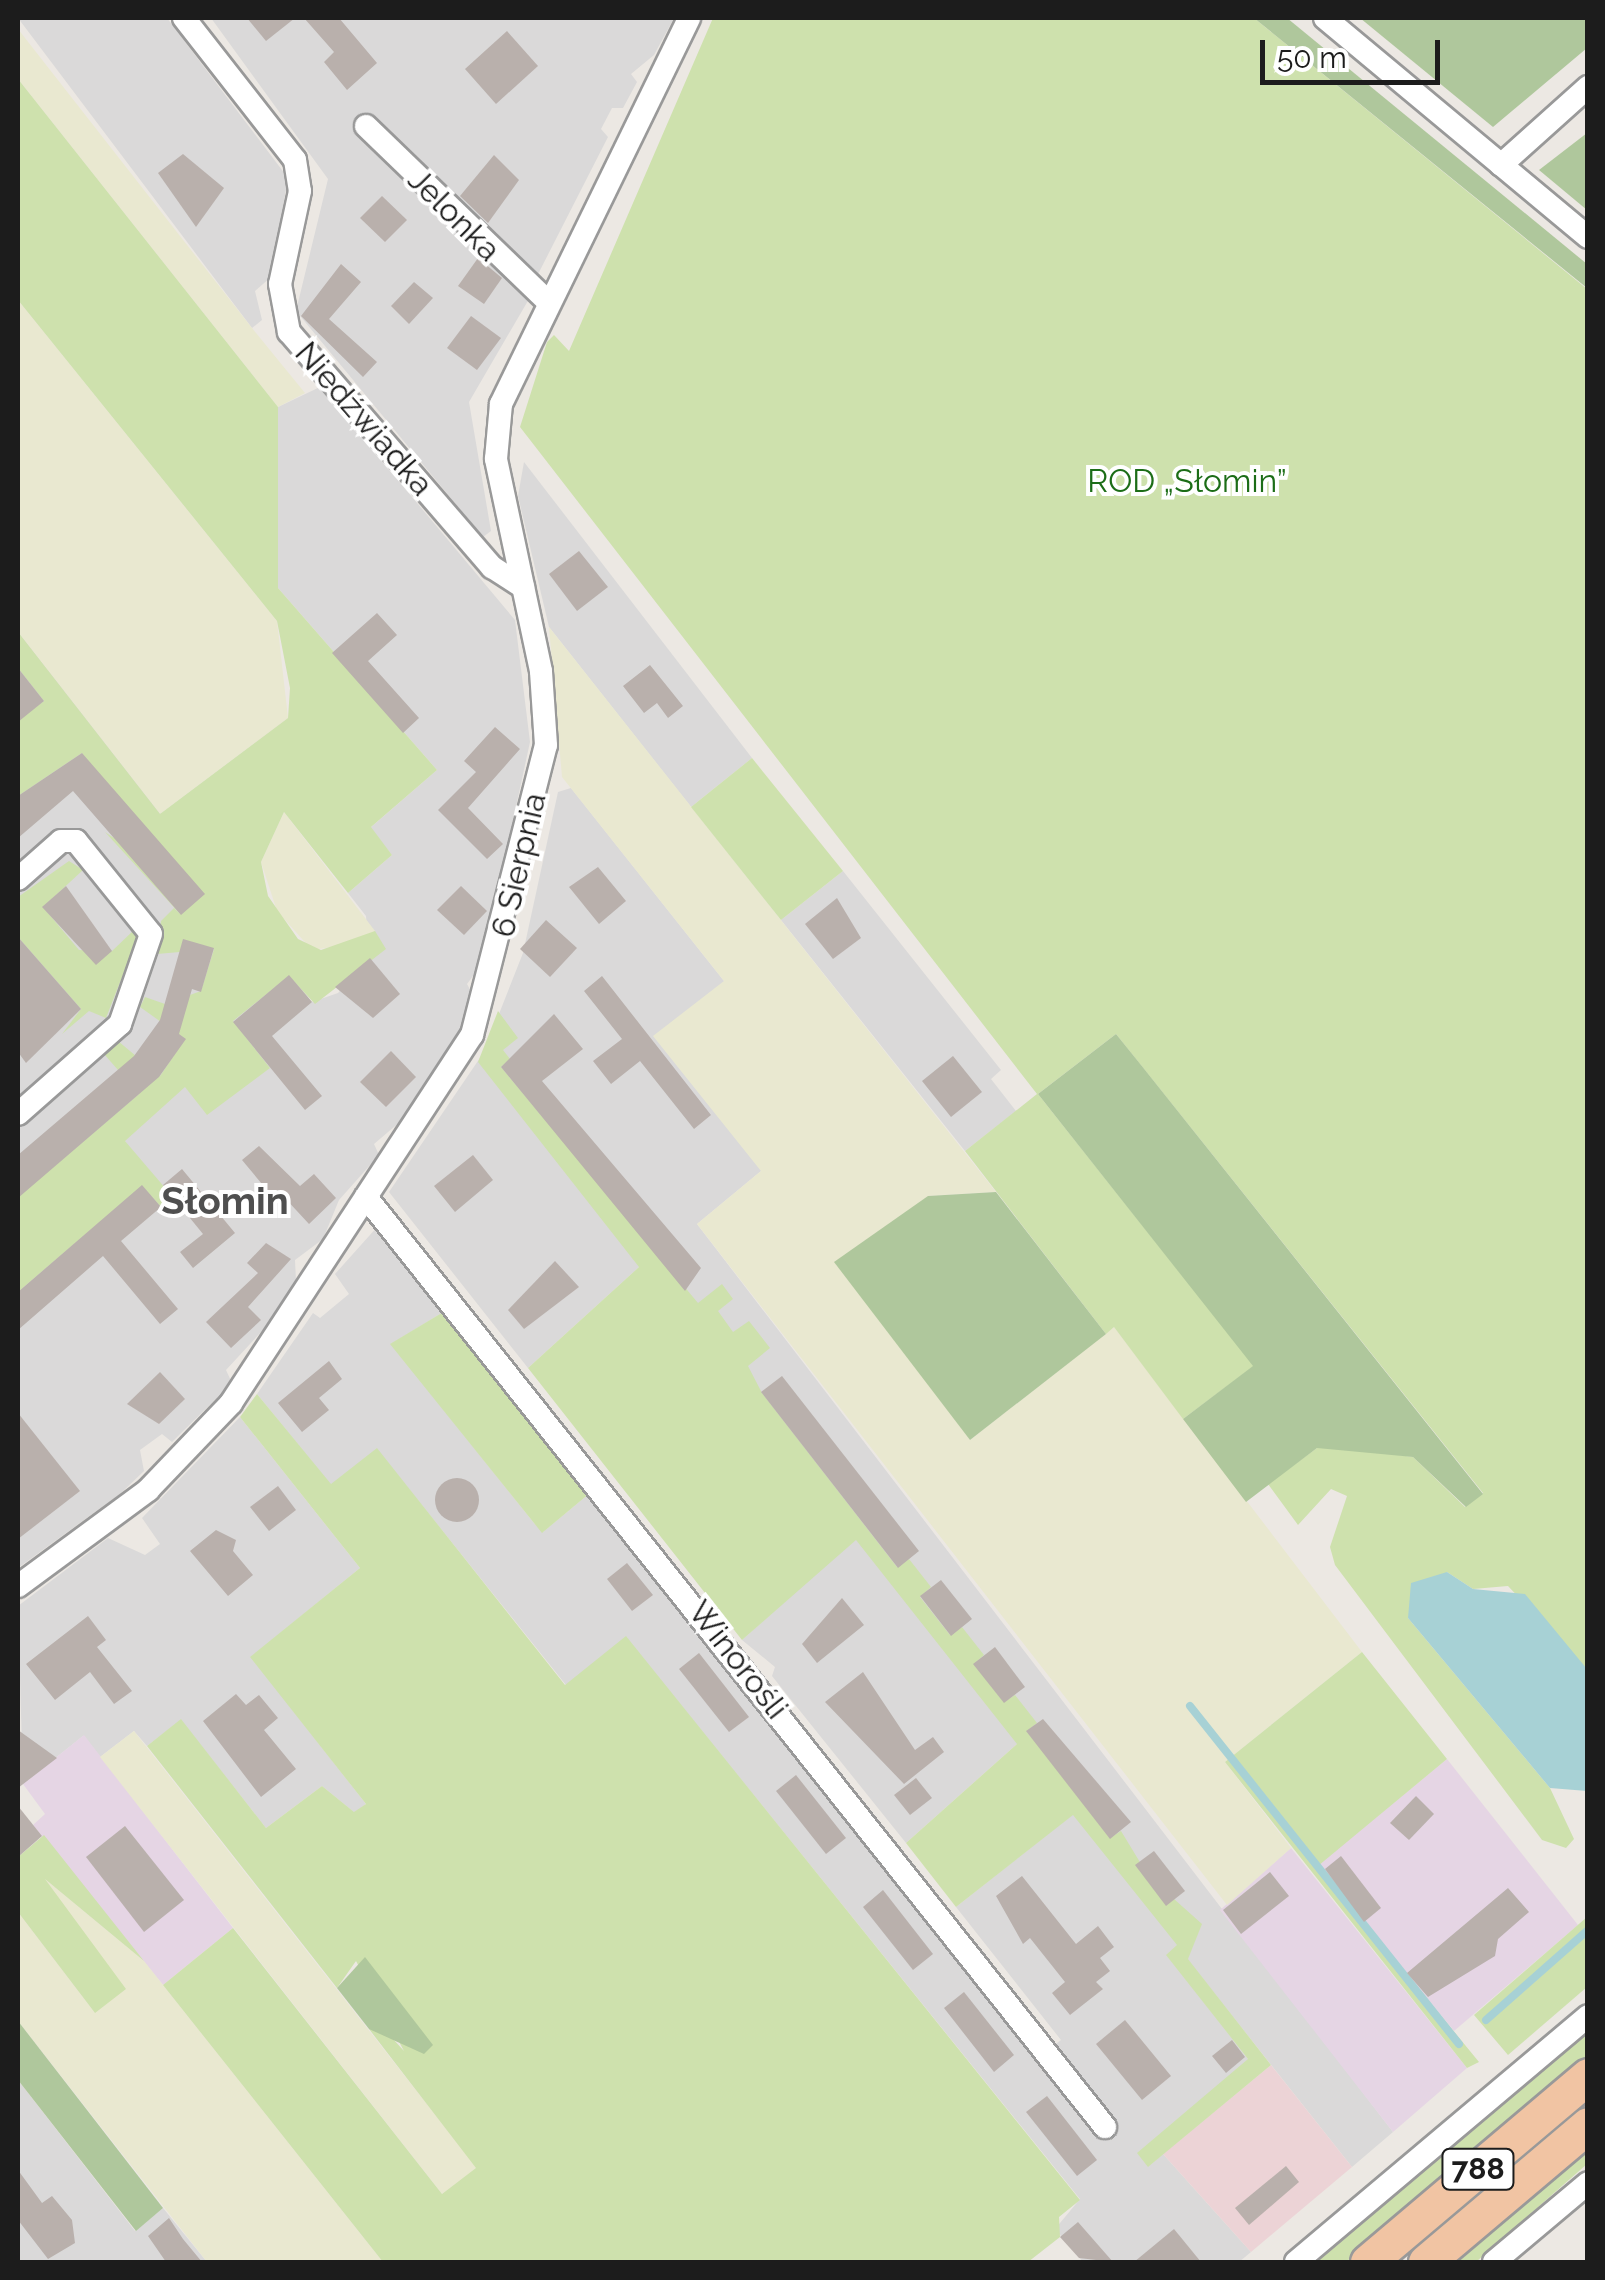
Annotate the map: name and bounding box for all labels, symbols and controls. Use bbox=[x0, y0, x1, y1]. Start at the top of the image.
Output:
scale bar bbox=[1265, 20, 1445, 82]
text: 50 m bbox=[1277, 40, 1347, 75]
street label: Jelonka bbox=[400, 161, 508, 269]
street label: Niedźwiadka bbox=[287, 334, 441, 504]
park label: ROD „Słomin” bbox=[1087, 462, 1287, 500]
street label: 6 Sierpnia bbox=[484, 789, 554, 941]
district label: Słomin bbox=[161, 1178, 289, 1224]
street label: Winorośli bbox=[680, 1593, 796, 1727]
road number: 788 bbox=[1440, 2144, 1516, 2194]

